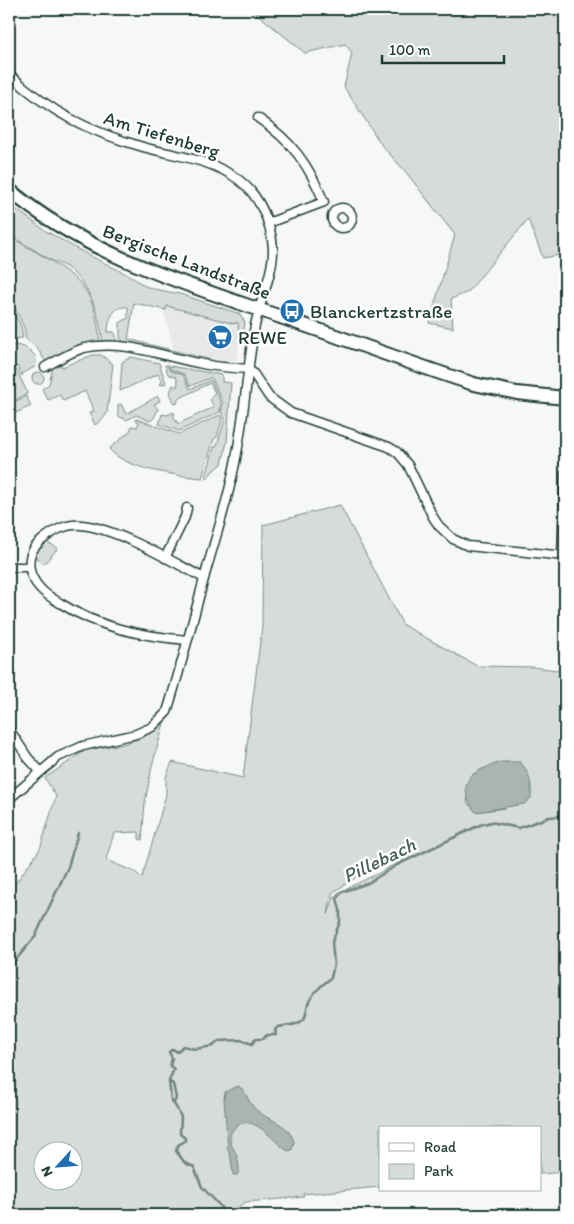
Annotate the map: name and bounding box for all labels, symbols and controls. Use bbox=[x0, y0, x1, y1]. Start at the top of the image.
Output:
scale bar bbox=[382, 32, 504, 64]
text: 100 m bbox=[389, 41, 431, 59]
street label: Am Tiefenberg bbox=[101, 106, 223, 163]
street label: Bergische Landstraße bbox=[100, 219, 274, 304]
bus stop icon: Blanckertzstraße bbox=[279, 298, 305, 324]
place label: Blanckertzstraße bbox=[310, 300, 452, 323]
supermarket icon: REWE bbox=[207, 324, 233, 350]
place label: REWE bbox=[238, 326, 287, 349]
water label: Pillebach bbox=[339, 832, 420, 888]
legend bbox=[379, 1126, 542, 1192]
text: Road bbox=[424, 1138, 457, 1156]
north arrow bbox=[32, 1142, 82, 1192]
text: Park bbox=[424, 1162, 454, 1180]
text: N bbox=[37, 1164, 56, 1179]

